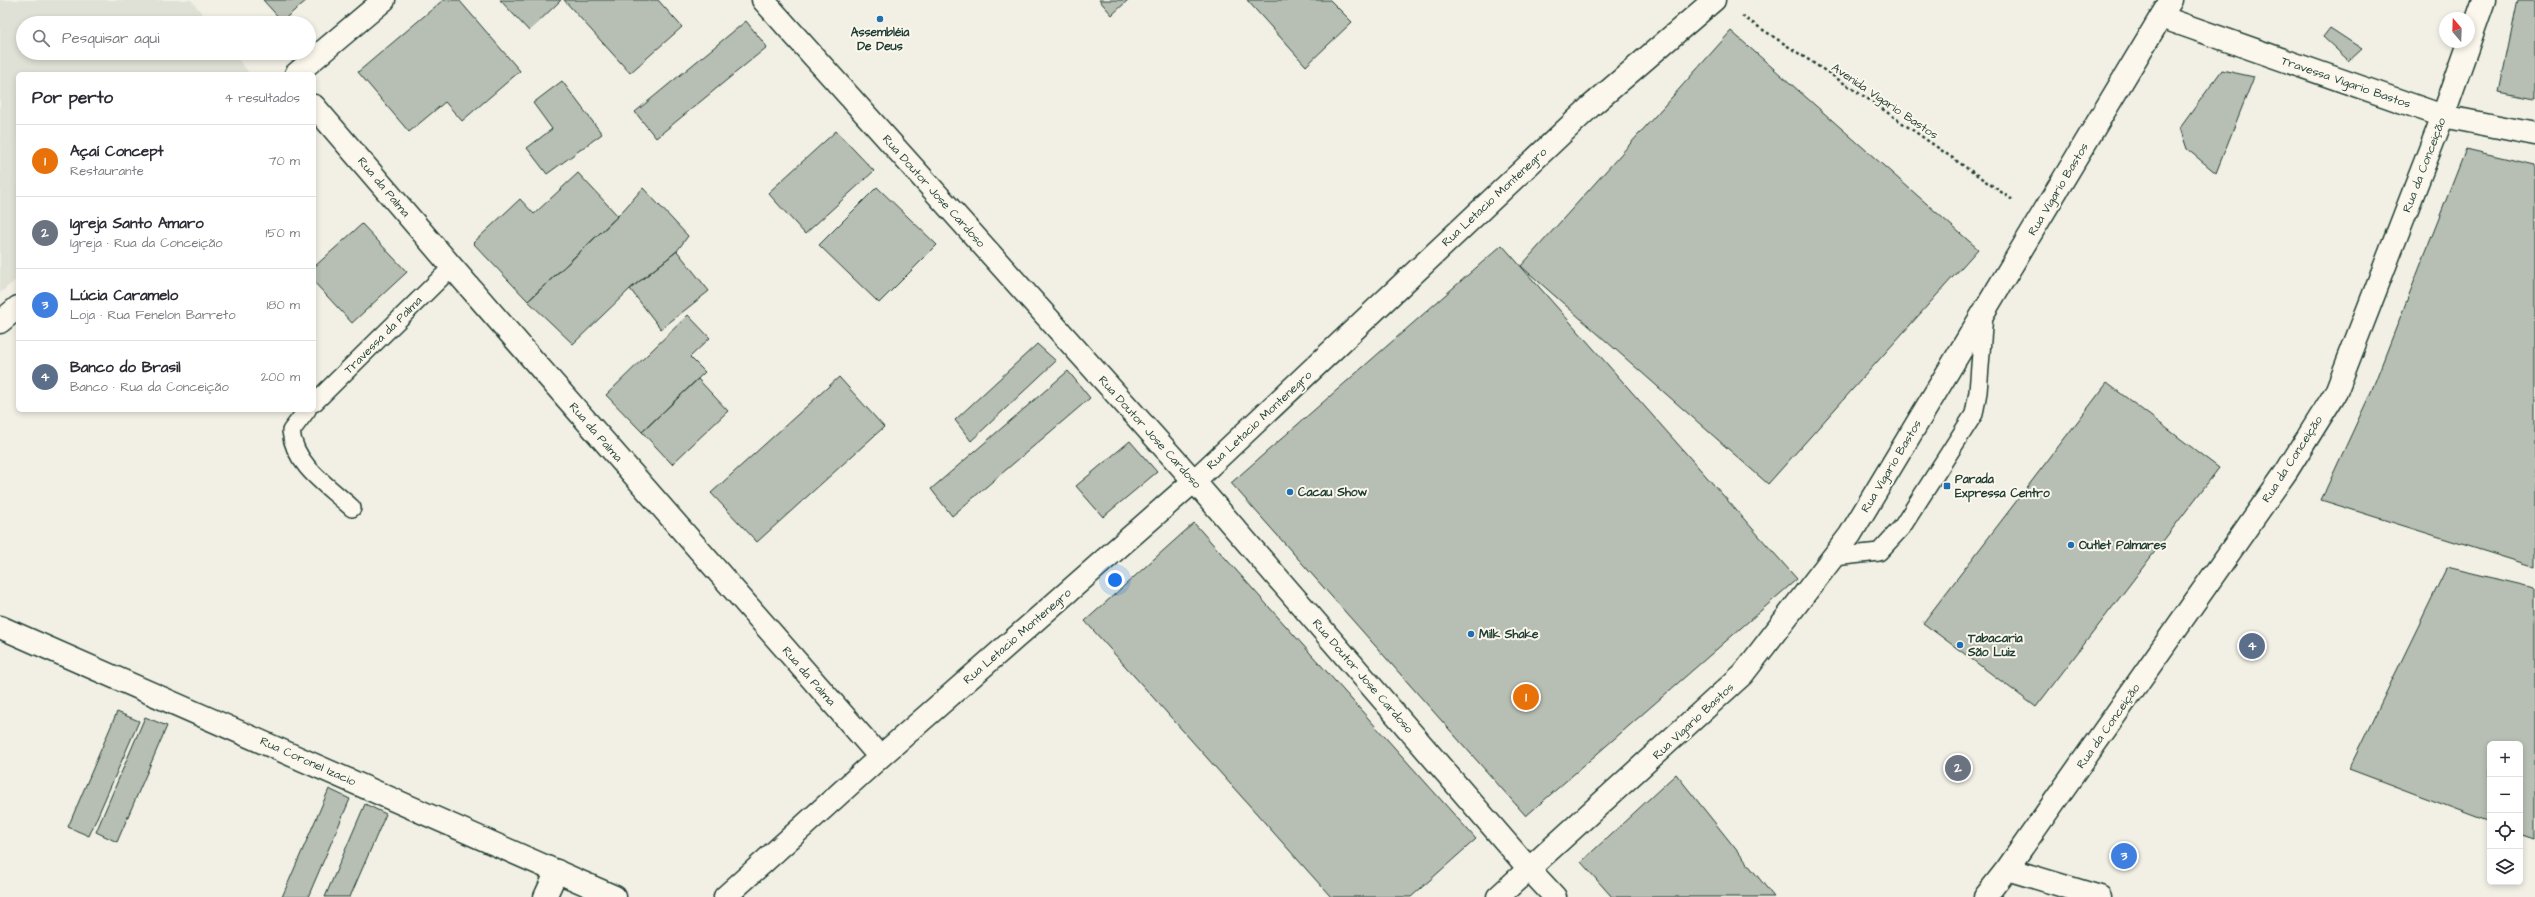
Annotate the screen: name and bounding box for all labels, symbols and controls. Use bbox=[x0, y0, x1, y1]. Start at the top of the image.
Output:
north arrow bbox=[2439, 12, 2475, 48]
marker: Assembléia De Deus bbox=[875, 14, 885, 24]
search box bbox=[16, 16, 316, 60]
place label: Assembléia De Deus bbox=[851, 24, 910, 55]
icon: search bbox=[30, 27, 52, 49]
text: Pesquisar aqui bbox=[62, 28, 159, 49]
street label: Travessa Vigario Bastos bbox=[2279, 52, 2413, 114]
street label: Avenida Vigario Bastos bbox=[1828, 59, 1941, 144]
text: Por perto bbox=[32, 86, 113, 110]
text: 4 resultados bbox=[224, 89, 300, 107]
street label: Rua da Conceição bbox=[2399, 115, 2450, 215]
street label: Rua Doutor Jose Cardoso bbox=[878, 131, 989, 252]
street label: Rua Vigario Bastos bbox=[2024, 140, 2094, 239]
text: Açaí Concept bbox=[70, 141, 164, 162]
street label: Rua Letacio Montenegro bbox=[1438, 144, 1552, 251]
text: 1 bbox=[44, 152, 46, 170]
text: 70 m bbox=[268, 152, 300, 170]
street label: Rua da Palma bbox=[353, 154, 414, 221]
text: Restaurante bbox=[70, 162, 144, 180]
text: Igreja Santo Amaro bbox=[70, 213, 204, 234]
text: 2 bbox=[41, 224, 49, 242]
text: 150 m bbox=[266, 224, 300, 242]
text: Igreja · Rua da Conceição bbox=[70, 234, 223, 252]
text: Lúcia Caramelo bbox=[70, 285, 178, 306]
street label: Travessa da Palma bbox=[341, 293, 426, 378]
text: 3 bbox=[42, 296, 48, 314]
text: 180 m bbox=[266, 296, 300, 314]
text: Loja · Rua Fenelon Barreto bbox=[70, 306, 236, 324]
text: Banco do Brasil bbox=[70, 357, 181, 378]
street label: Rua Letacio Montenegro bbox=[1203, 367, 1317, 474]
text: 4 bbox=[41, 368, 49, 386]
text: 200 m bbox=[261, 368, 300, 386]
street label: Rua Doutor Jose Cardoso bbox=[1094, 372, 1205, 493]
text: Banco · Rua da Conceição bbox=[70, 378, 229, 396]
street label: Rua da Palma bbox=[565, 399, 626, 466]
street label: Rua da Conceição bbox=[2258, 412, 2327, 506]
street label: Rua Vigario Bastos bbox=[1857, 417, 1927, 516]
place label: Parada Expressa Centro bbox=[1955, 471, 2050, 503]
marker: Parada Expressa Centro bbox=[1942, 481, 1952, 491]
place label: Cacau Show bbox=[1298, 484, 1368, 501]
marker: Cacau Show bbox=[1285, 487, 1295, 497]
place label: Outlet Palmares bbox=[2079, 537, 2166, 554]
marker: Outlet Palmares bbox=[2066, 540, 2076, 550]
your location bbox=[1105, 570, 1125, 590]
street label: Rua Letacio Montenegro bbox=[960, 584, 1076, 689]
street label: Rua Doutor Jose Cardoso bbox=[1308, 615, 1417, 737]
place label: Milk Shake bbox=[1479, 626, 1539, 643]
marker: Milk Shake bbox=[1466, 629, 1476, 639]
place label: Tabacaria São Luiz bbox=[1967, 630, 2024, 661]
pin: 4 bbox=[2239, 631, 2265, 661]
marker: Tabacaria São Luiz bbox=[1955, 640, 1965, 650]
street label: Rua da Palma bbox=[778, 643, 839, 710]
street label: Rua Vigario Bastos bbox=[1649, 679, 1738, 764]
street label: Rua da Conceição bbox=[2073, 680, 2144, 772]
pin: 1 bbox=[1513, 682, 1539, 712]
street label: Rua Coronel Izacio bbox=[257, 733, 359, 790]
map controls bbox=[2487, 741, 2523, 885]
button: + bbox=[2487, 741, 2523, 777]
pin: 2 bbox=[1945, 753, 1971, 783]
button: − bbox=[2487, 777, 2523, 813]
button: locate bbox=[2487, 813, 2523, 849]
pin: 3 bbox=[2111, 841, 2137, 871]
button: layers bbox=[2487, 849, 2523, 885]

